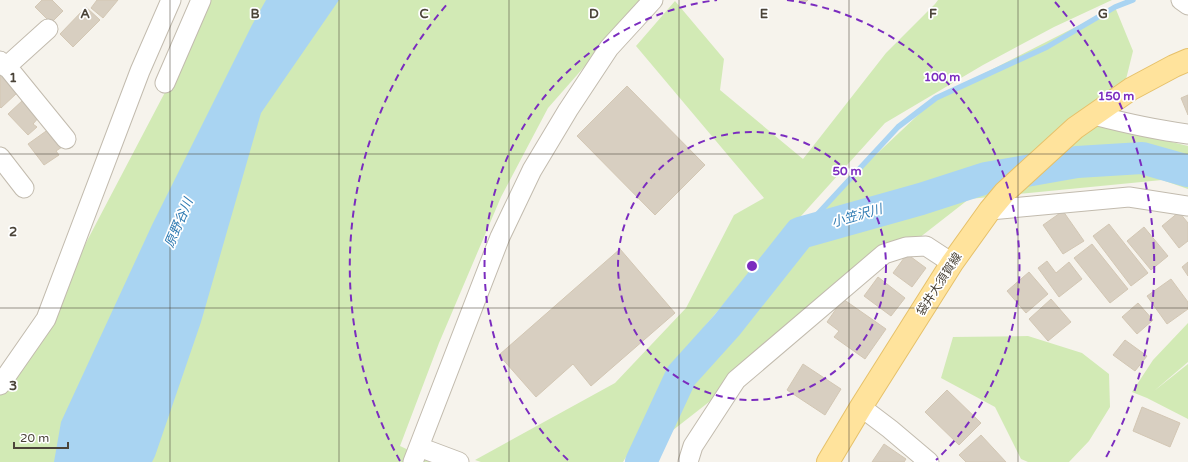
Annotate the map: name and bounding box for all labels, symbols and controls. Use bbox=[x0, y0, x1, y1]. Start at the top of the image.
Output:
text: A bbox=[80, 6, 90, 22]
text: B bbox=[250, 6, 260, 22]
text: C bbox=[419, 6, 429, 22]
text: D bbox=[589, 6, 599, 22]
text: E bbox=[760, 6, 768, 22]
text: F bbox=[929, 6, 937, 22]
text: G bbox=[1098, 6, 1108, 22]
text: 1 bbox=[9, 70, 17, 86]
text: 100 m bbox=[924, 70, 960, 84]
text: 150 m bbox=[1098, 89, 1134, 103]
text: 50 m bbox=[832, 164, 862, 178]
water label: 原野谷川 bbox=[161, 194, 197, 250]
water label: 小笠沢川 bbox=[830, 201, 886, 231]
text: 2 bbox=[9, 224, 17, 240]
street label: 袋井大須賀線 bbox=[913, 250, 964, 319]
centre of rings bbox=[745, 259, 759, 273]
text: 3 bbox=[9, 378, 17, 394]
scale bar bbox=[14, 424, 68, 450]
text: 20 m bbox=[20, 431, 49, 445]

